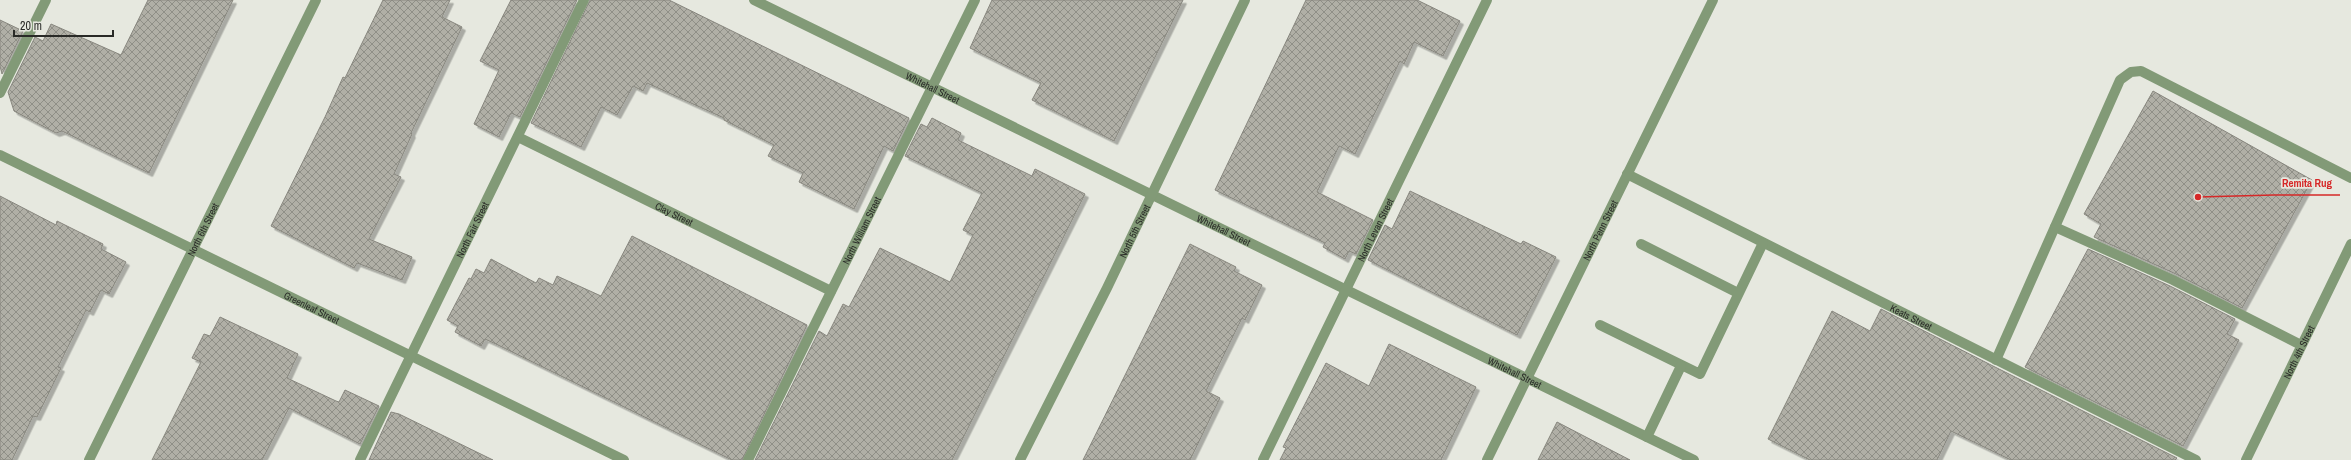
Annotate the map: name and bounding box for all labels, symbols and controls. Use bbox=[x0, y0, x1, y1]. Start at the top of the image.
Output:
scale bar bbox=[14, 12, 113, 38]
text: 20 m bbox=[20, 18, 42, 34]
street label: Whitehall Street bbox=[904, 69, 962, 106]
callout: Remita Rug bbox=[2274, 172, 2340, 195]
text: Remita Rug bbox=[2282, 176, 2333, 190]
street label: North William Street bbox=[839, 194, 884, 266]
street label: North Levan Street bbox=[1354, 195, 1396, 264]
street label: North Penn Street bbox=[1580, 197, 1621, 263]
street label: North Fair Street bbox=[453, 199, 492, 260]
street label: Clay Street bbox=[653, 199, 696, 229]
street label: North 6th Street bbox=[184, 200, 222, 258]
street label: North 5th Street bbox=[1116, 201, 1153, 260]
street label: Whitehall Street bbox=[1195, 211, 1254, 249]
street label: Greenleaf Street bbox=[282, 288, 342, 327]
street label: Keats Street bbox=[1888, 301, 1935, 333]
street label: North 4th Street bbox=[2280, 323, 2317, 381]
street label: Whitehall Street bbox=[1486, 354, 1545, 391]

